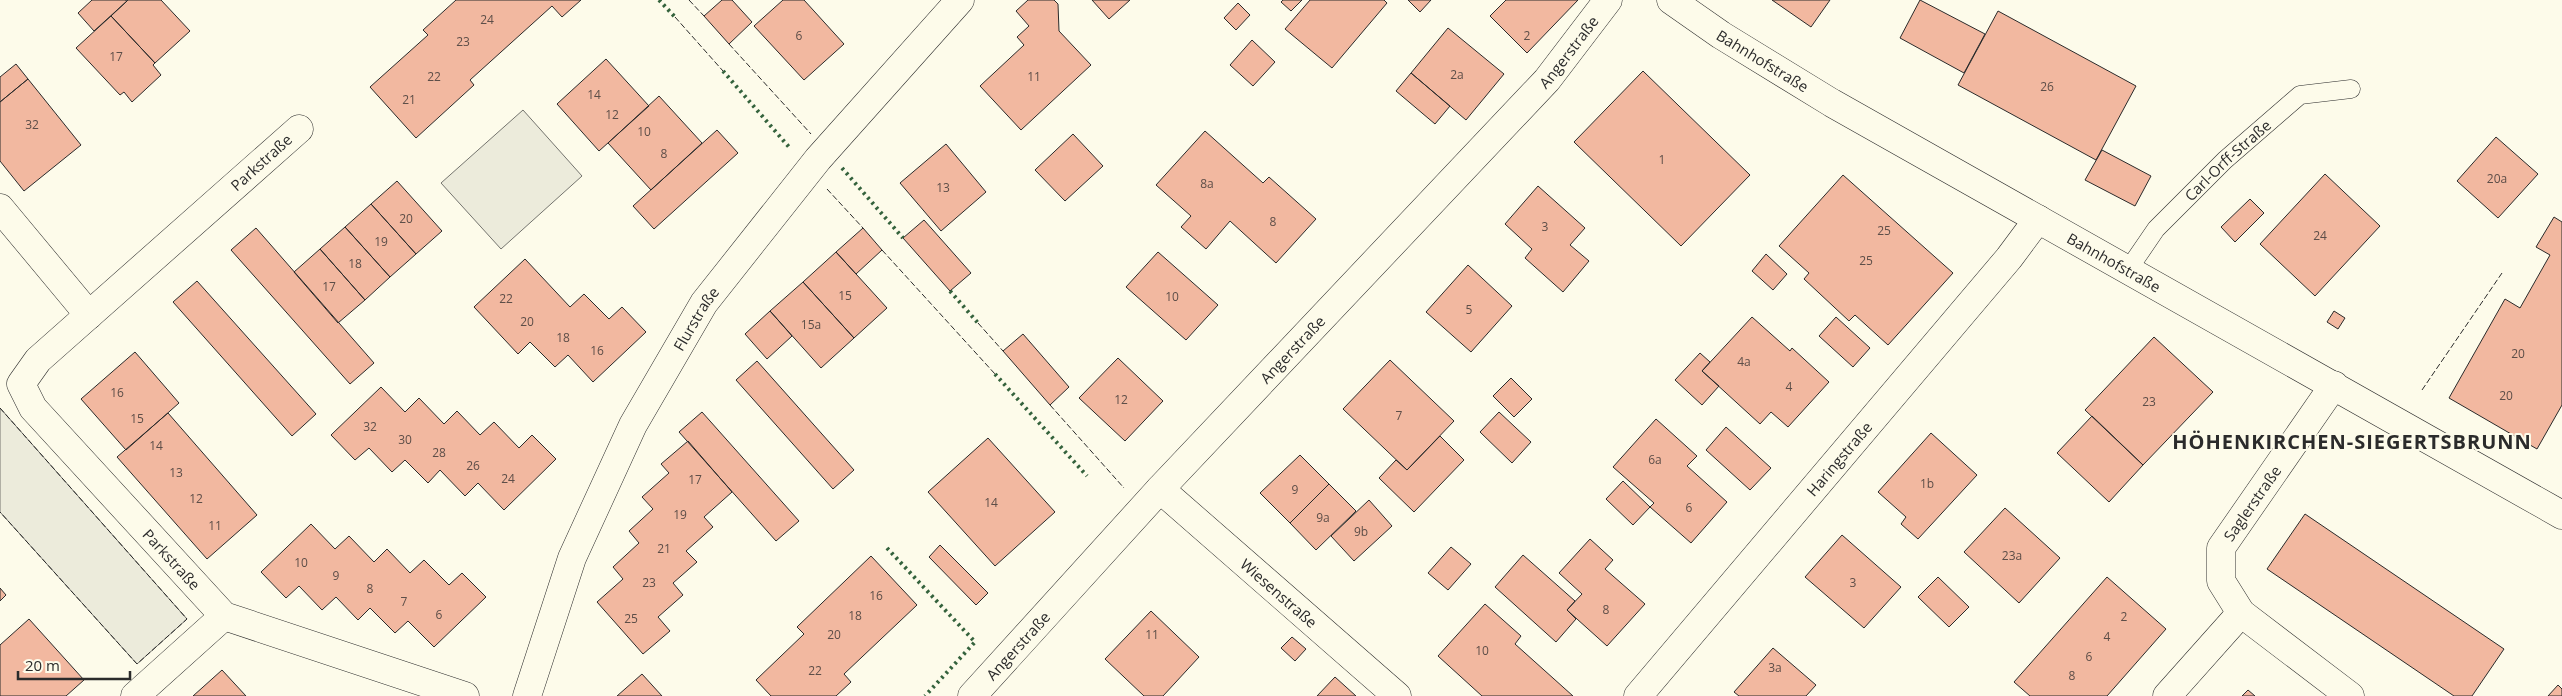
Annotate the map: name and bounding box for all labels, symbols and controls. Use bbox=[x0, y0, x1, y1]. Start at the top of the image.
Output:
house number: 24 bbox=[480, 11, 494, 28]
street label: Angerstraße bbox=[1534, 12, 1602, 93]
street label: Bahnhofstraße bbox=[1713, 25, 1813, 96]
house number: 6 bbox=[796, 27, 803, 44]
house number: 2 bbox=[1524, 27, 1531, 44]
house number: 23 bbox=[456, 33, 470, 50]
house number: 17 bbox=[109, 48, 123, 65]
house number: 2a bbox=[1450, 66, 1464, 83]
house number: 22 bbox=[427, 68, 441, 85]
house number: 11 bbox=[1027, 68, 1041, 85]
house number: 26 bbox=[2040, 78, 2054, 95]
house number: 14 bbox=[587, 86, 601, 103]
house number: 21 bbox=[402, 91, 416, 108]
house number: 12 bbox=[605, 106, 619, 123]
street label: Carl-Orff-Straße bbox=[2180, 115, 2275, 205]
house number: 32 bbox=[25, 116, 39, 133]
house number: 10 bbox=[637, 123, 651, 140]
street label: Parkstraße bbox=[226, 129, 296, 195]
house number: 8 bbox=[661, 145, 668, 162]
house number: 1 bbox=[1659, 151, 1665, 168]
house number: 20a bbox=[2487, 170, 2507, 187]
house number: 8a bbox=[1200, 175, 1214, 192]
house number: 13 bbox=[936, 179, 950, 196]
house number: 20 bbox=[399, 210, 413, 227]
house number: 8 bbox=[1270, 213, 1277, 230]
house number: 3 bbox=[1542, 218, 1549, 235]
house number: 25 bbox=[1877, 222, 1891, 239]
house number: 24 bbox=[2313, 227, 2327, 244]
street label: Bahnhofstraße bbox=[2064, 228, 2164, 297]
house number: 19 bbox=[374, 233, 388, 250]
house number: 25 bbox=[1859, 252, 1873, 269]
house number: 18 bbox=[348, 255, 362, 272]
house number: 17 bbox=[322, 278, 336, 295]
street label: Flurstraße bbox=[668, 283, 723, 354]
house number: 15 bbox=[838, 287, 852, 304]
house number: 10 bbox=[1165, 288, 1179, 305]
house number: 22 bbox=[499, 290, 513, 307]
house number: 5 bbox=[1466, 301, 1473, 318]
street label: Angerstraße bbox=[1255, 311, 1329, 387]
house number: 20 bbox=[520, 313, 534, 330]
house number: 15a bbox=[801, 316, 821, 333]
house number: 18 bbox=[556, 329, 570, 346]
house number: 16 bbox=[590, 342, 604, 359]
house number: 20 bbox=[2511, 345, 2525, 362]
house number: 4a bbox=[1737, 353, 1751, 370]
house number: 4 bbox=[1786, 378, 1793, 395]
house number: 16 bbox=[110, 384, 124, 401]
house number: 20 bbox=[2499, 387, 2513, 404]
house number: 12 bbox=[1114, 391, 1128, 408]
house number: 23 bbox=[2142, 393, 2156, 410]
house number: 7 bbox=[1396, 407, 1403, 424]
house number: 15 bbox=[130, 410, 144, 427]
street label: Haringstraße bbox=[1802, 417, 1876, 500]
house number: 32 bbox=[363, 418, 377, 435]
district label: HÖHENKIRCHEN-SIEGERTSBRUNN bbox=[2172, 428, 2532, 455]
house number: 30 bbox=[398, 431, 412, 448]
house number: 14 bbox=[149, 437, 163, 454]
house number: 28 bbox=[432, 444, 446, 461]
house number: 6a bbox=[1648, 451, 1662, 468]
house number: 26 bbox=[466, 457, 480, 474]
street label: Saglerstraße bbox=[2219, 461, 2285, 545]
house number: 13 bbox=[169, 464, 183, 481]
house number: 24 bbox=[501, 470, 515, 487]
house number: 17 bbox=[688, 471, 702, 488]
house number: 1b bbox=[1920, 475, 1934, 492]
house number: 9 bbox=[1292, 481, 1299, 498]
house number: 12 bbox=[189, 490, 203, 507]
house number: 14 bbox=[984, 494, 998, 511]
house number: 6 bbox=[1686, 499, 1693, 516]
house number: 19 bbox=[673, 506, 687, 523]
house number: 9a bbox=[1316, 509, 1330, 526]
house number: 11 bbox=[208, 517, 222, 534]
house number: 9b bbox=[1354, 523, 1368, 540]
street label: Parkstraße bbox=[139, 524, 205, 594]
house number: 21 bbox=[657, 540, 671, 557]
house number: 23a bbox=[2002, 547, 2022, 564]
house number: 10 bbox=[294, 554, 308, 571]
street label: Wiesenstraße bbox=[1236, 554, 1322, 632]
house number: 9 bbox=[333, 567, 340, 584]
house number: 23 bbox=[642, 574, 656, 591]
house number: 3 bbox=[1850, 574, 1857, 591]
house number: 8 bbox=[367, 580, 374, 597]
house number: 16 bbox=[869, 587, 883, 604]
house number: 7 bbox=[401, 593, 408, 610]
house number: 8 bbox=[1603, 601, 1610, 618]
house number: 6 bbox=[436, 606, 443, 623]
house number: 18 bbox=[848, 607, 862, 624]
street label: Angerstraße bbox=[981, 607, 1054, 684]
house number: 2 bbox=[2121, 608, 2128, 625]
house number: 25 bbox=[624, 610, 638, 627]
house number: 20 bbox=[827, 626, 841, 643]
house number: 11 bbox=[1145, 626, 1159, 643]
house number: 4 bbox=[2104, 628, 2111, 645]
house number: 10 bbox=[1475, 642, 1489, 659]
scale bar bbox=[18, 648, 130, 680]
house number: 6 bbox=[2086, 648, 2093, 665]
text: 20 m bbox=[25, 655, 60, 675]
house number: 3a bbox=[1768, 659, 1782, 676]
house number: 22 bbox=[808, 662, 822, 679]
house number: 8 bbox=[2069, 667, 2076, 684]

